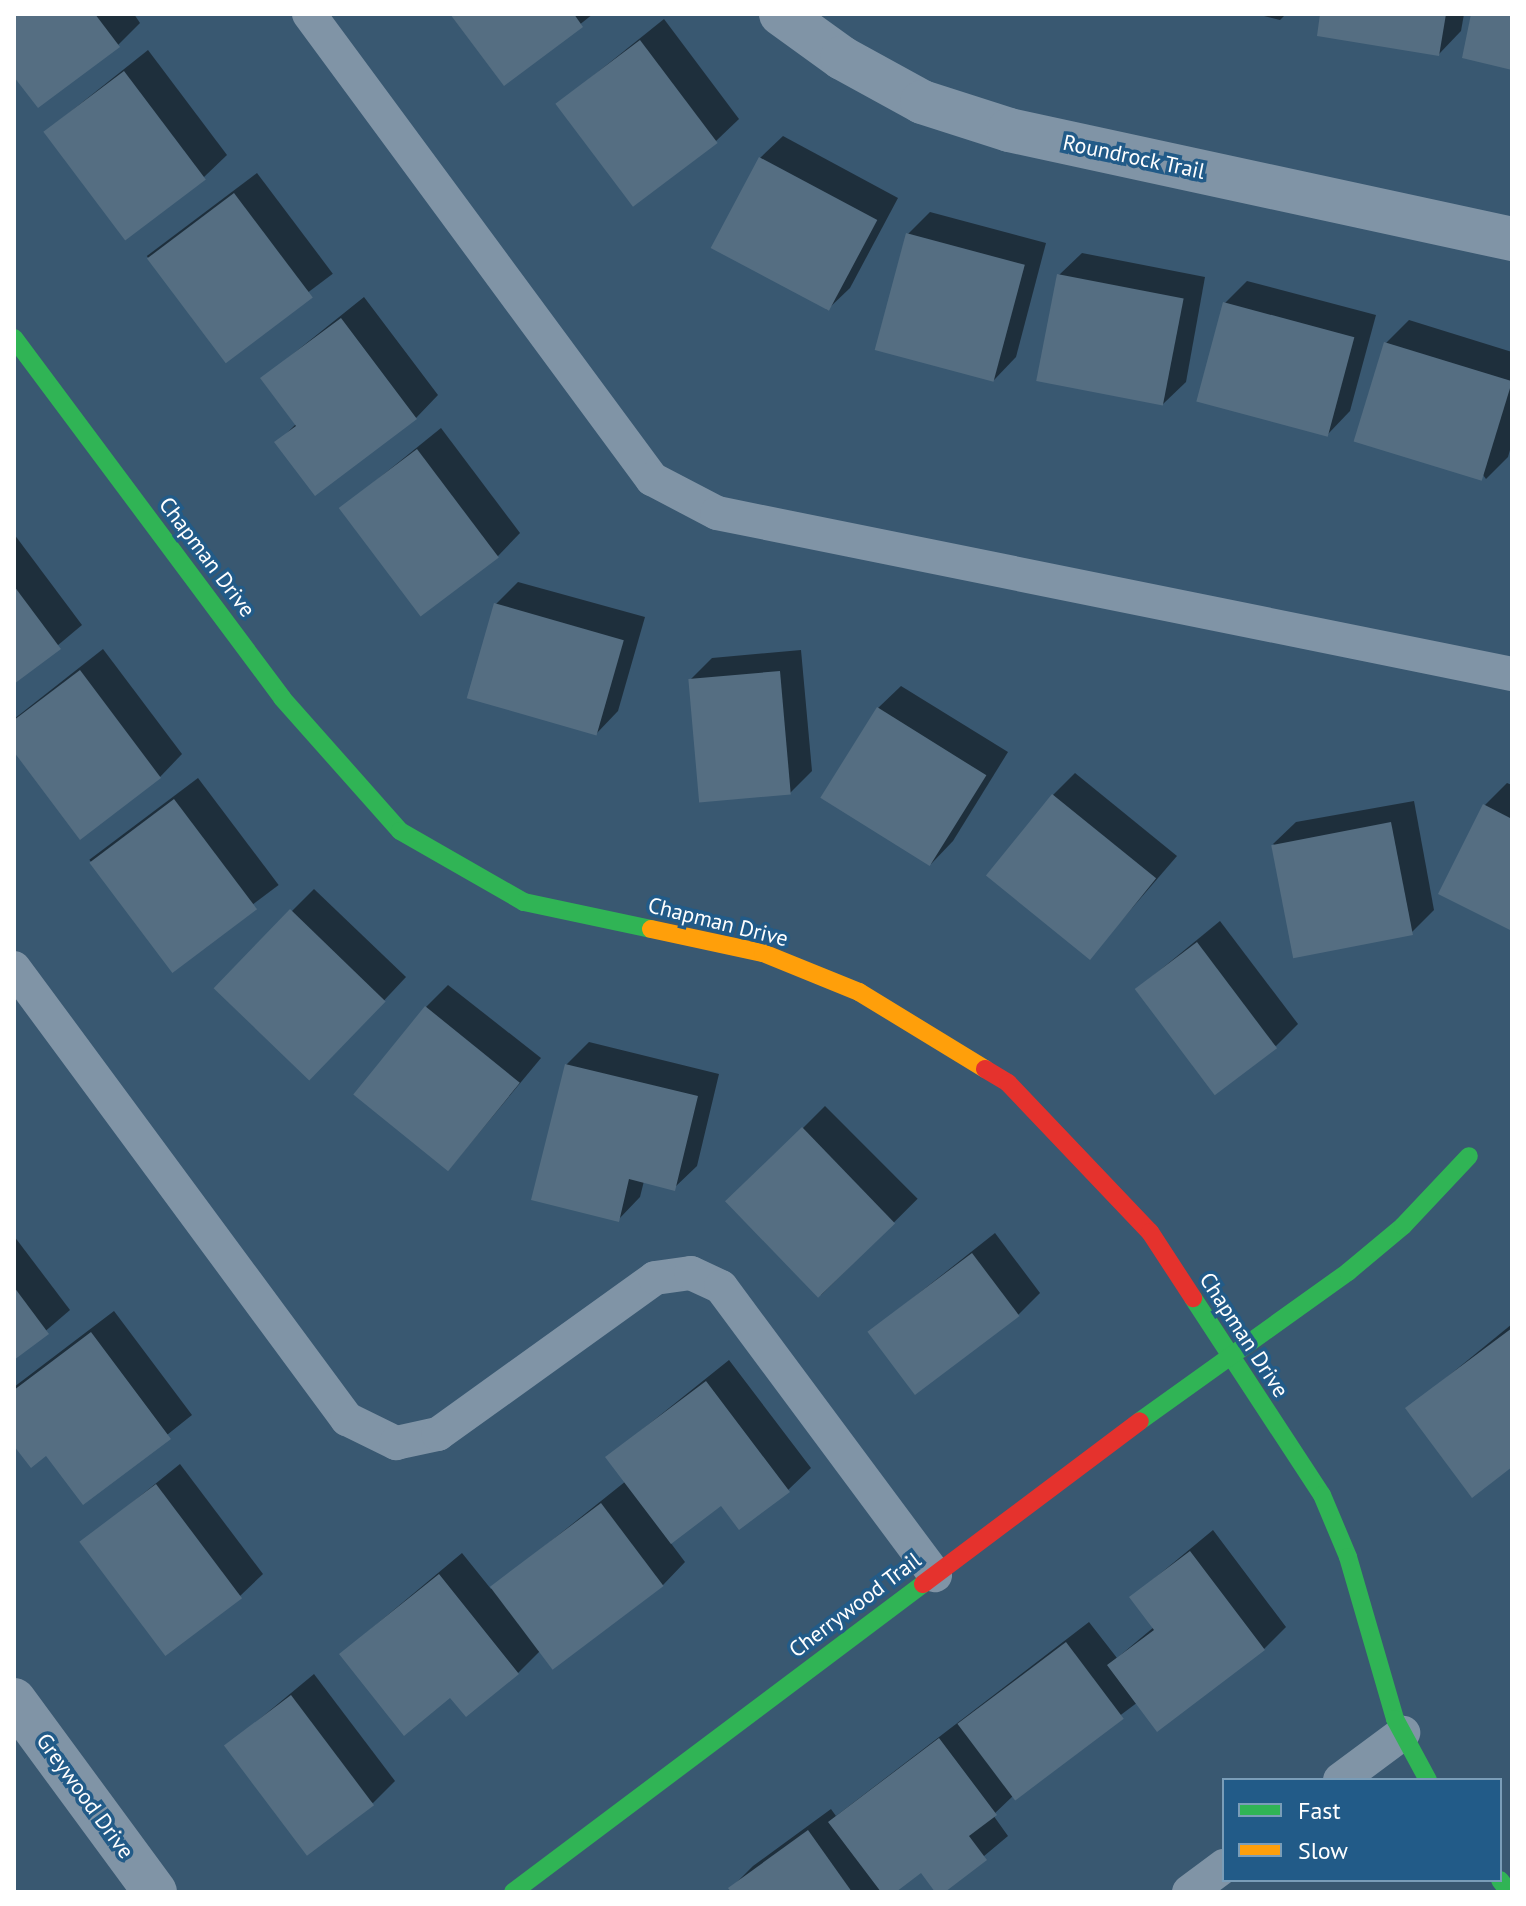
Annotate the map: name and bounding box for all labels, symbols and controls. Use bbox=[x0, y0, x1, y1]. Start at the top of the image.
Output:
street label: Roundrock Trail bbox=[1060, 129, 1208, 185]
street label: Chapman Drive bbox=[153, 492, 261, 622]
street label: Chapman Drive bbox=[645, 892, 791, 952]
street label: Chapman Drive bbox=[1194, 1268, 1294, 1402]
street label: Cherrywood Trail bbox=[784, 1547, 926, 1663]
street label: Greywood Drive bbox=[31, 1728, 139, 1864]
legend bbox=[1222, 1778, 1502, 1882]
text: Fast bbox=[1298, 1795, 1341, 1826]
text: Slow bbox=[1298, 1835, 1348, 1866]

